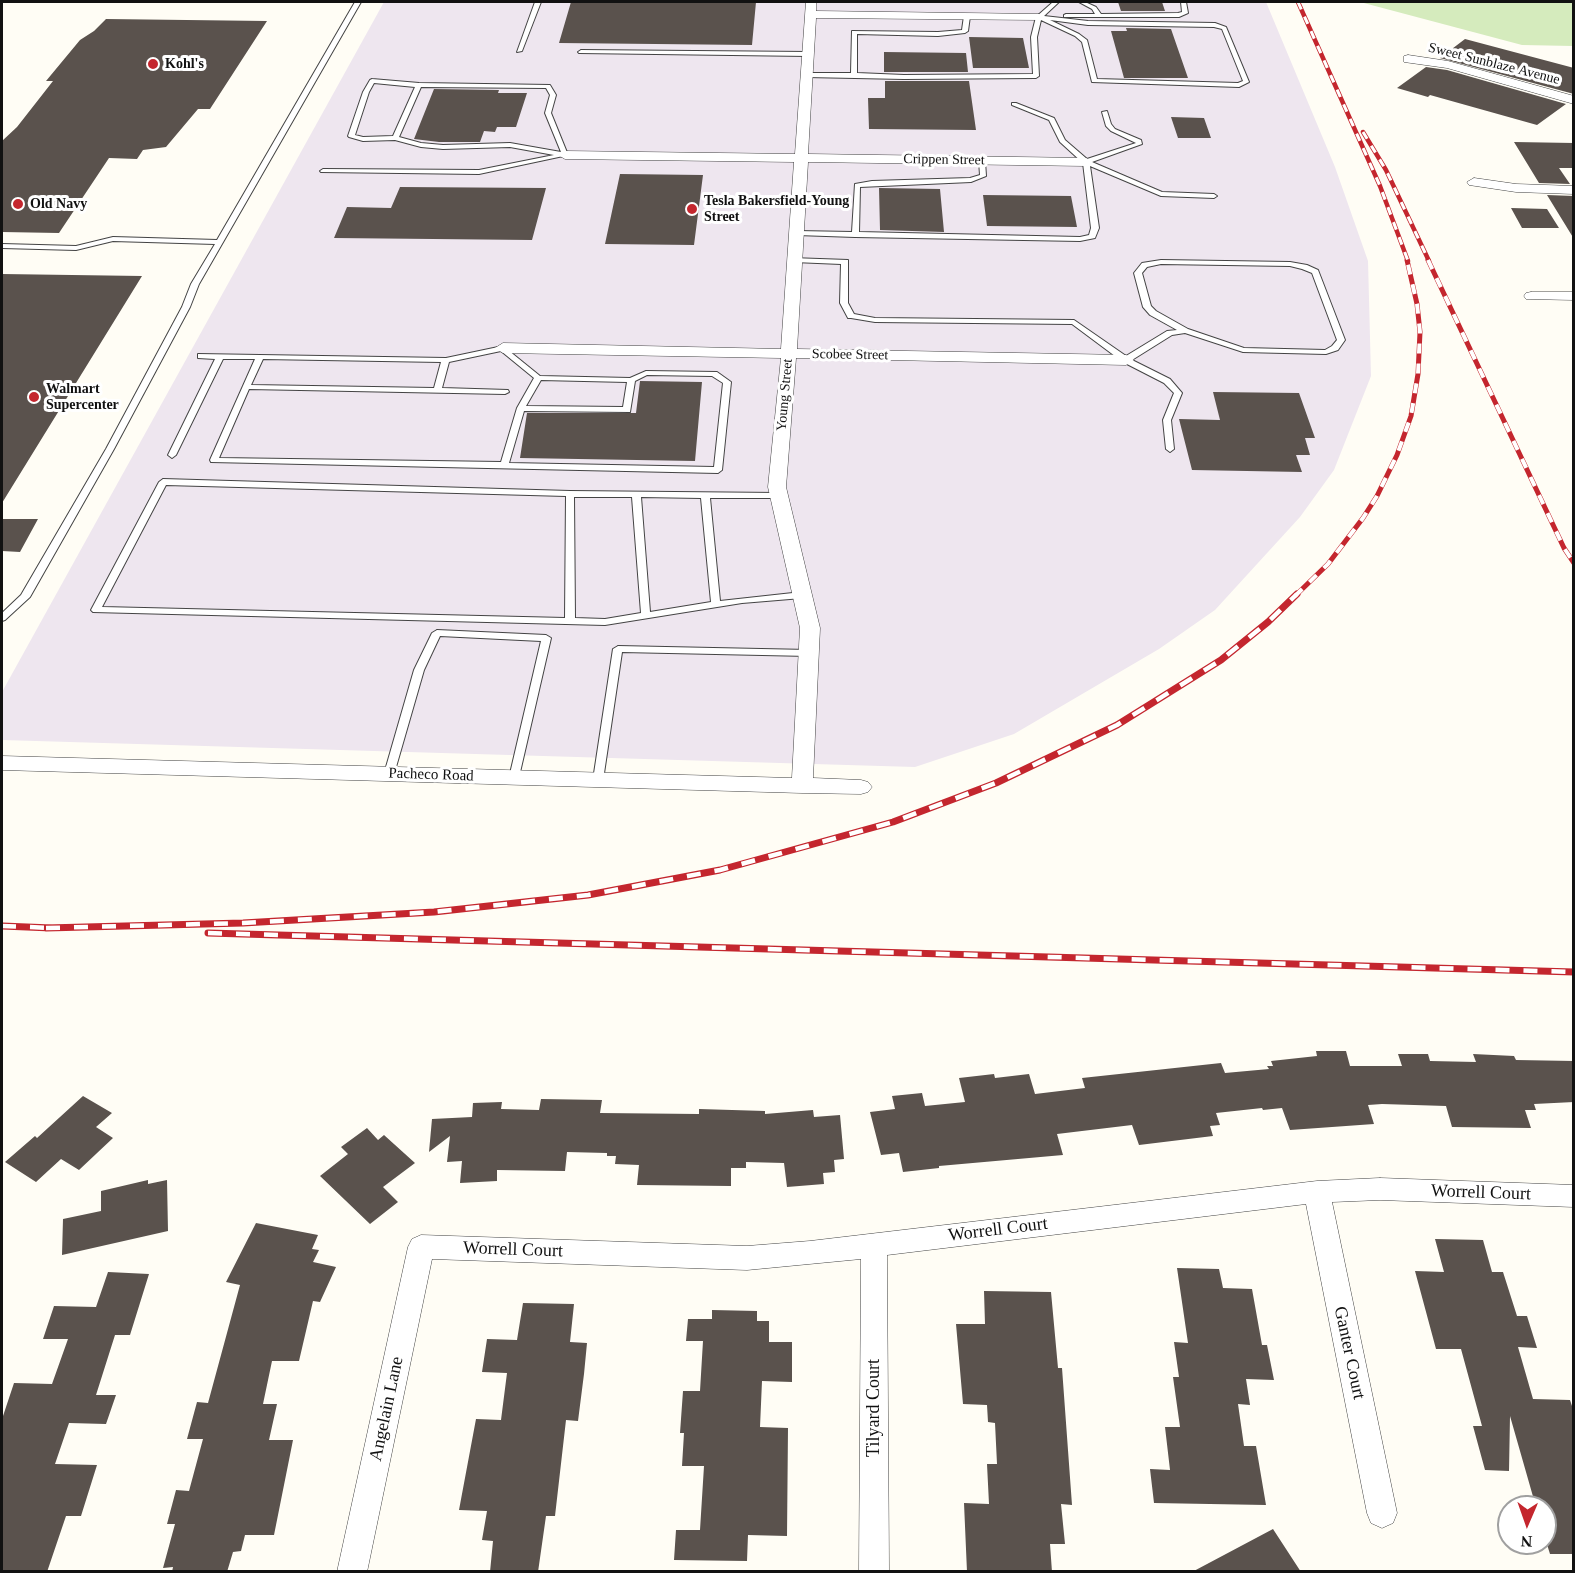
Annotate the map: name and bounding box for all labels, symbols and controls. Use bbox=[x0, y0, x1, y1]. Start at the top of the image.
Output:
street label: Sweet Sunblaze Avenue bbox=[1426, 40, 1562, 88]
place label: Kohl's bbox=[165, 56, 204, 72]
marker: Kohl's bbox=[146, 57, 160, 71]
street label: Crippen Street bbox=[903, 151, 985, 169]
place label: Tesla Bakersfield-Young Street bbox=[704, 193, 849, 226]
place label: Old Navy bbox=[30, 196, 87, 212]
marker: Old Navy bbox=[11, 197, 25, 211]
marker: Tesla Bakersfield-Young Street bbox=[685, 202, 699, 216]
street label: Scobee Street bbox=[812, 346, 888, 364]
street label: Young Street bbox=[773, 358, 797, 432]
place label: Walmart Supercenter bbox=[46, 381, 119, 413]
marker: Walmart Supercenter bbox=[27, 390, 41, 404]
street label: Pacheco Road bbox=[388, 765, 474, 785]
street label: Worrell Court bbox=[1431, 1180, 1531, 1206]
street label: Worrell Court bbox=[947, 1213, 1049, 1247]
street label: Worrell Court bbox=[463, 1237, 563, 1263]
street label: Ganter Court bbox=[1329, 1305, 1369, 1401]
street label: Angelain Lane bbox=[365, 1355, 409, 1463]
street label: Tilyard Court bbox=[863, 1359, 885, 1457]
north arrow bbox=[1497, 1495, 1557, 1555]
text: N bbox=[1520, 1533, 1532, 1550]

